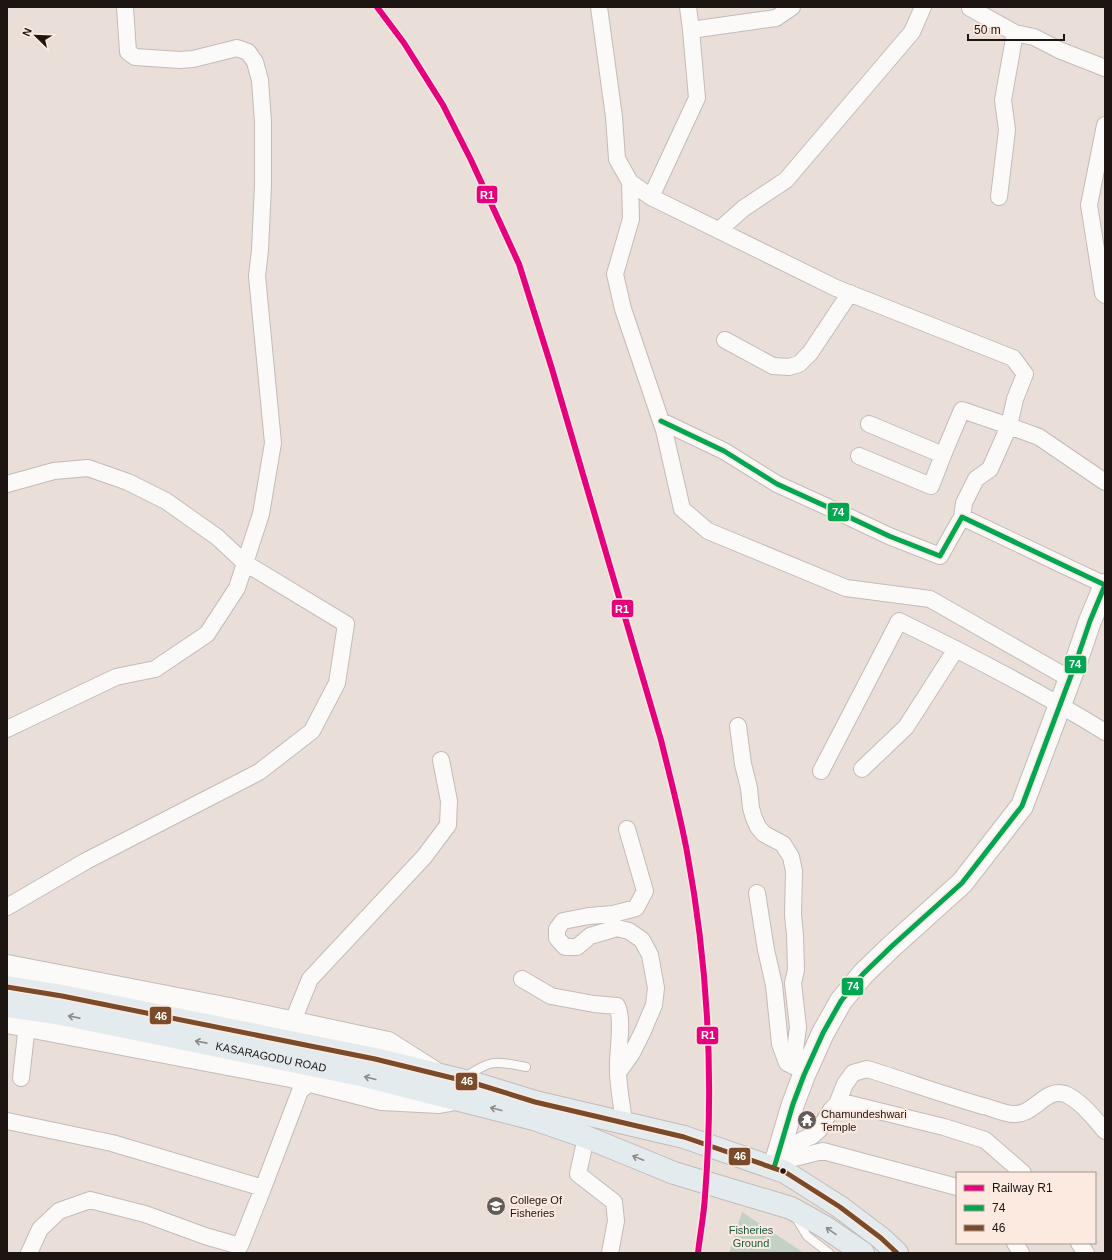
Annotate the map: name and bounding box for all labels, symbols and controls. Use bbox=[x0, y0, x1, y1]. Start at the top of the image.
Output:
north arrow bbox=[16, 16, 56, 56]
scale bar bbox=[968, 16, 1064, 42]
text: 50 m bbox=[974, 23, 1001, 37]
text: N bbox=[20, 26, 34, 38]
line badge: R1 bbox=[476, 185, 498, 204]
text: R1 bbox=[480, 189, 494, 201]
line badge: 74 bbox=[827, 502, 850, 522]
text: 74 bbox=[832, 506, 845, 518]
line badge: R1 bbox=[611, 599, 634, 618]
text: R1 bbox=[615, 603, 629, 615]
line badge: 74 bbox=[1064, 655, 1087, 674]
text: 74 bbox=[1069, 658, 1082, 670]
line badge: 74 bbox=[841, 977, 864, 996]
text: 74 bbox=[847, 980, 860, 992]
line badge: 46 bbox=[149, 1006, 172, 1025]
text: 46 bbox=[155, 1010, 167, 1022]
one-way arrow bbox=[68, 1012, 81, 1020]
line badge: R1 bbox=[696, 1026, 719, 1045]
text: R1 bbox=[701, 1029, 715, 1041]
one-way arrow bbox=[195, 1038, 208, 1046]
street label: KASARAGODU ROAD bbox=[215, 1040, 327, 1074]
line badge: 46 bbox=[455, 1072, 478, 1091]
one-way arrow bbox=[363, 1073, 376, 1081]
text: 46 bbox=[461, 1075, 473, 1087]
one-way arrow bbox=[490, 1105, 503, 1112]
place label: Chamundeshwari Temple bbox=[821, 1108, 907, 1133]
temple icon: Chamundeshwari Temple bbox=[796, 1109, 818, 1131]
line badge: 46 bbox=[728, 1147, 751, 1166]
text: 46 bbox=[734, 1150, 746, 1162]
one-way arrow bbox=[632, 1154, 644, 1161]
unlabelled marker bbox=[778, 1166, 788, 1176]
legend bbox=[956, 1172, 1096, 1244]
text: Railway R1 bbox=[992, 1181, 1053, 1195]
place label: College Of Fisheries bbox=[510, 1194, 563, 1219]
school or university icon: College Of Fisheries bbox=[485, 1195, 507, 1217]
text: 74 bbox=[992, 1201, 1006, 1215]
text: 46 bbox=[992, 1221, 1006, 1235]
park label: Fisheries Ground bbox=[729, 1224, 774, 1249]
one-way arrow bbox=[825, 1227, 836, 1235]

